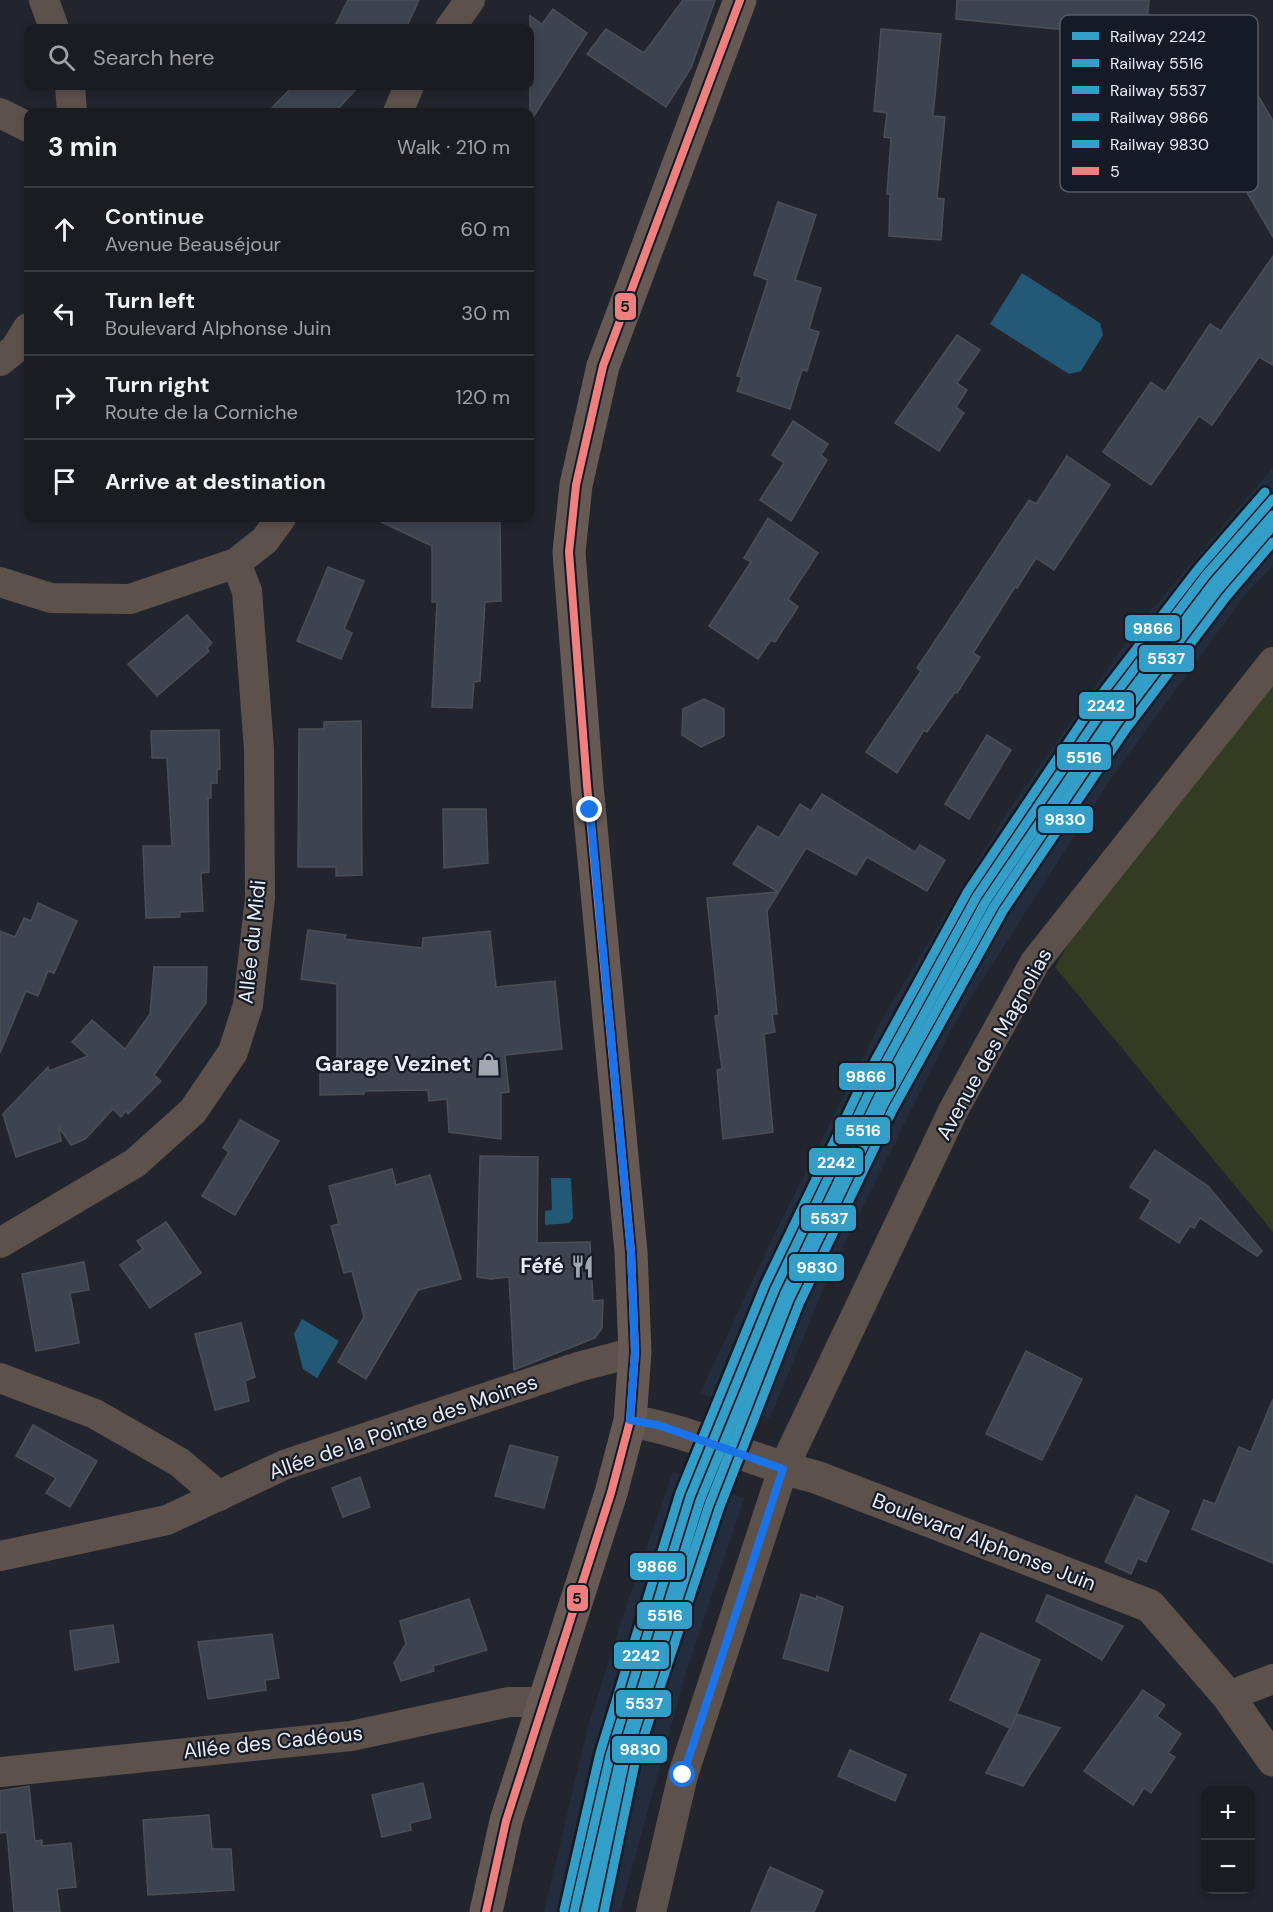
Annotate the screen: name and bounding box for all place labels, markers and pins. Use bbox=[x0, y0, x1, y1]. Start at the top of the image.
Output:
place label: Garage Vezinet bbox=[315, 1050, 471, 1078]
shop icon: Garage Vezinet bbox=[476, 1051, 502, 1077]
place label: Féfé bbox=[520, 1252, 564, 1280]
restaurant icon: Féfé bbox=[569, 1253, 595, 1279]

